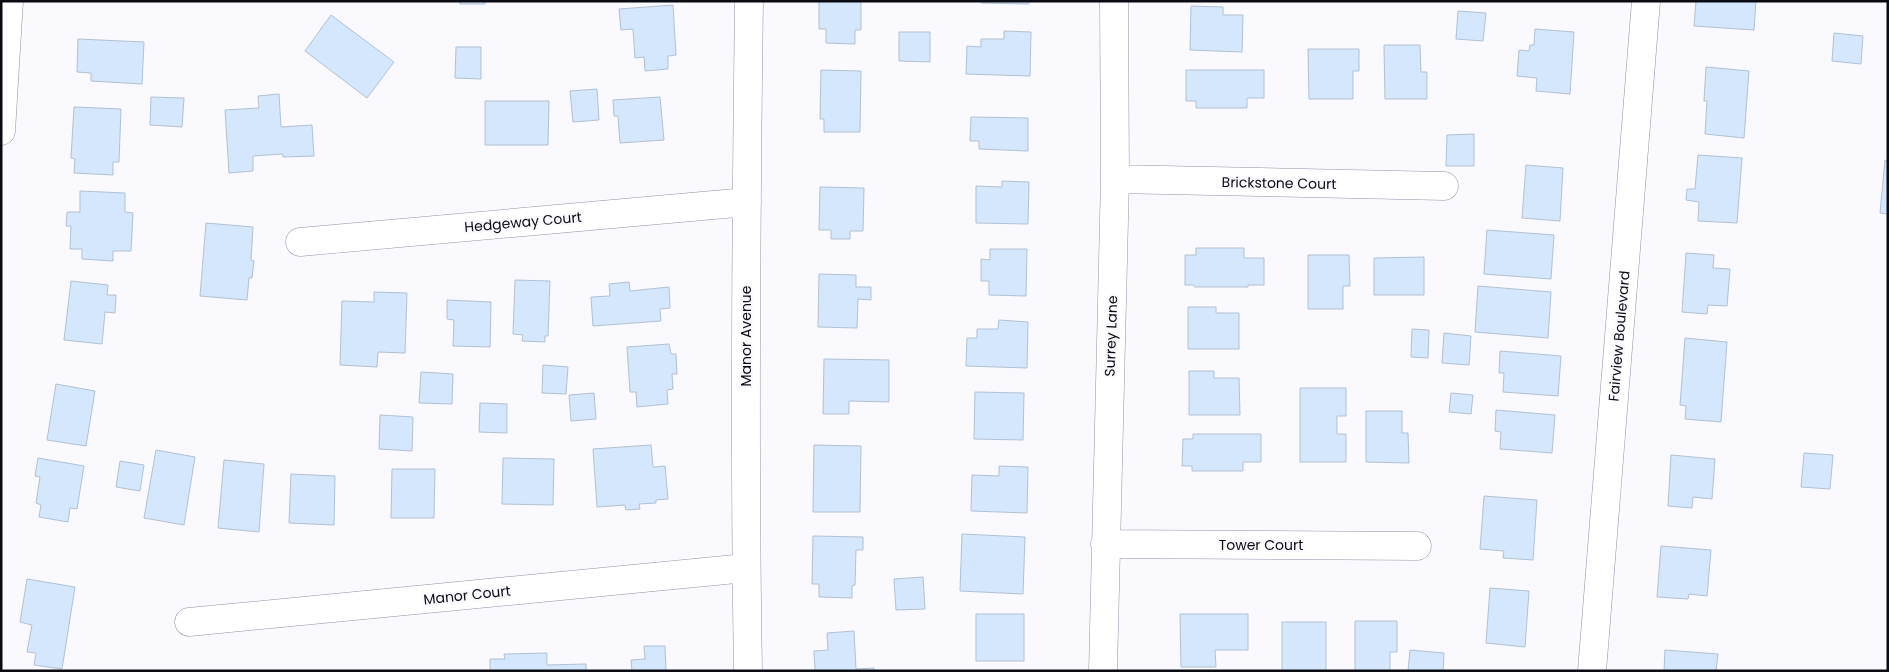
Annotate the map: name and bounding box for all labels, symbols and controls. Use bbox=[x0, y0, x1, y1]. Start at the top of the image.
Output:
street label: Brickstone Court bbox=[1221, 172, 1337, 194]
street label: Hedgeway Court bbox=[464, 207, 582, 237]
street label: Fairview Boulevard bbox=[1603, 270, 1635, 402]
street label: Manor Avenue bbox=[736, 285, 756, 386]
street label: Surrey Lane bbox=[1100, 295, 1122, 377]
street label: Tower Court bbox=[1219, 535, 1303, 555]
street label: Manor Court bbox=[422, 580, 512, 610]

